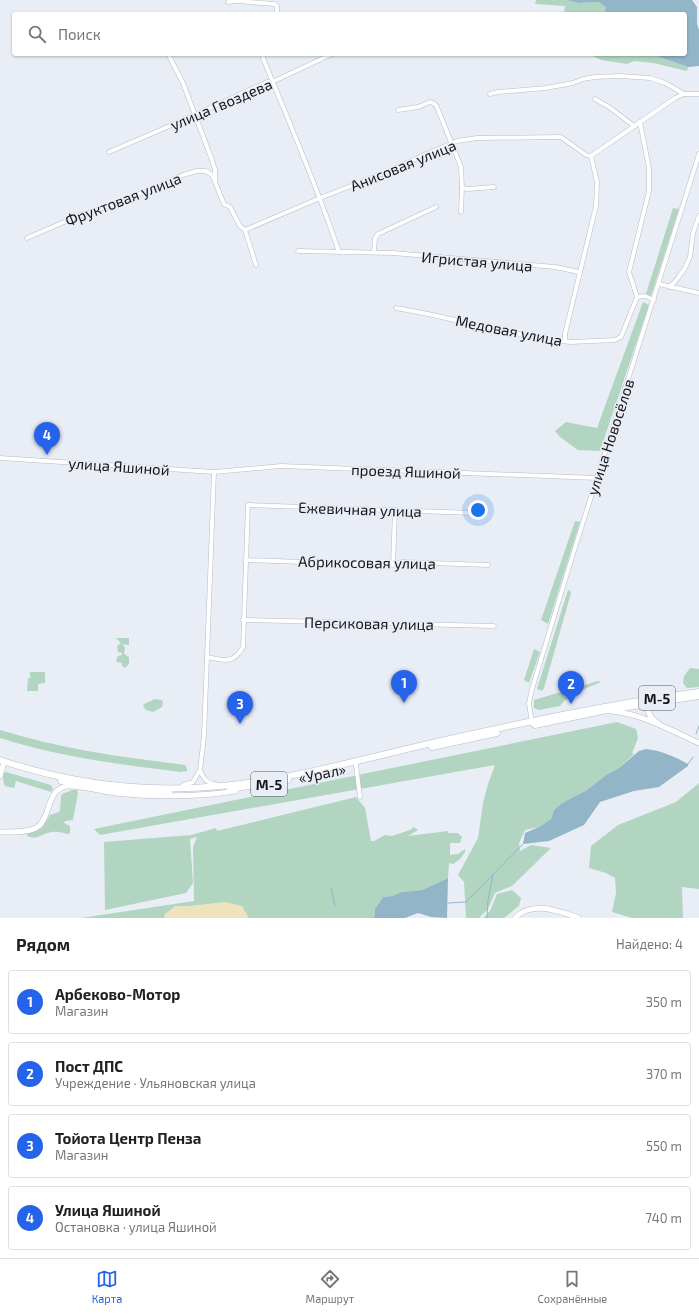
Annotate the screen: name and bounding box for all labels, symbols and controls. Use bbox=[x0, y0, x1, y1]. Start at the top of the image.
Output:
search box bbox=[12, 12, 687, 56]
icon: search bbox=[26, 23, 48, 45]
text: Поиск bbox=[58, 25, 101, 43]
street label: улица Гвоздева bbox=[167, 74, 275, 135]
street label: Анисовая улица bbox=[347, 136, 459, 195]
street label: Фруктовая улица bbox=[62, 169, 184, 230]
street label: Игристая улица bbox=[421, 247, 533, 276]
street label: Медовая улица bbox=[454, 311, 564, 350]
street label: улица Новосёлов bbox=[583, 377, 638, 498]
pin: 4 bbox=[34, 422, 60, 455]
street label: улица Яшиной bbox=[68, 453, 170, 480]
street label: проезд Яшиной bbox=[351, 460, 461, 482]
street label: Ежевичная улица bbox=[298, 498, 422, 521]
your location bbox=[468, 500, 488, 520]
street label: Абрикосовая улица bbox=[298, 552, 436, 573]
street label: Персиковая улица bbox=[304, 613, 434, 634]
pin: 1 bbox=[391, 670, 417, 703]
pin: 2 bbox=[558, 671, 584, 704]
road number: М-5 bbox=[639, 686, 675, 710]
pin: 3 bbox=[227, 691, 253, 724]
street label: «Урал» bbox=[297, 759, 347, 787]
road number: М-5 bbox=[251, 772, 287, 796]
text: Рядом bbox=[16, 934, 70, 954]
text: Найдено: 4 bbox=[616, 936, 683, 952]
text: Арбеково-Мотор bbox=[55, 985, 180, 1003]
text: 1 bbox=[27, 994, 33, 1010]
text: 350 m bbox=[646, 994, 682, 1010]
text: Магазин bbox=[55, 1003, 108, 1019]
text: Пост ДПС bbox=[55, 1057, 123, 1075]
text: 2 bbox=[26, 1066, 34, 1082]
text: 370 m bbox=[646, 1066, 682, 1082]
text: Учреждение · Ульяновская улица bbox=[55, 1075, 256, 1091]
text: Тойота Центр Пенза bbox=[55, 1129, 201, 1147]
text: 3 bbox=[26, 1138, 34, 1154]
text: 550 m bbox=[646, 1138, 682, 1154]
text: Магазин bbox=[55, 1147, 108, 1163]
text: Улица Яшиной bbox=[55, 1201, 161, 1219]
text: 4 bbox=[26, 1210, 34, 1226]
text: 740 m bbox=[645, 1210, 682, 1226]
text: Остановка · улица Яшиной bbox=[55, 1219, 217, 1235]
tab: Карта bbox=[92, 1268, 122, 1305]
tab: Маршрут bbox=[306, 1268, 354, 1305]
tab: Сохранённые bbox=[538, 1268, 607, 1305]

